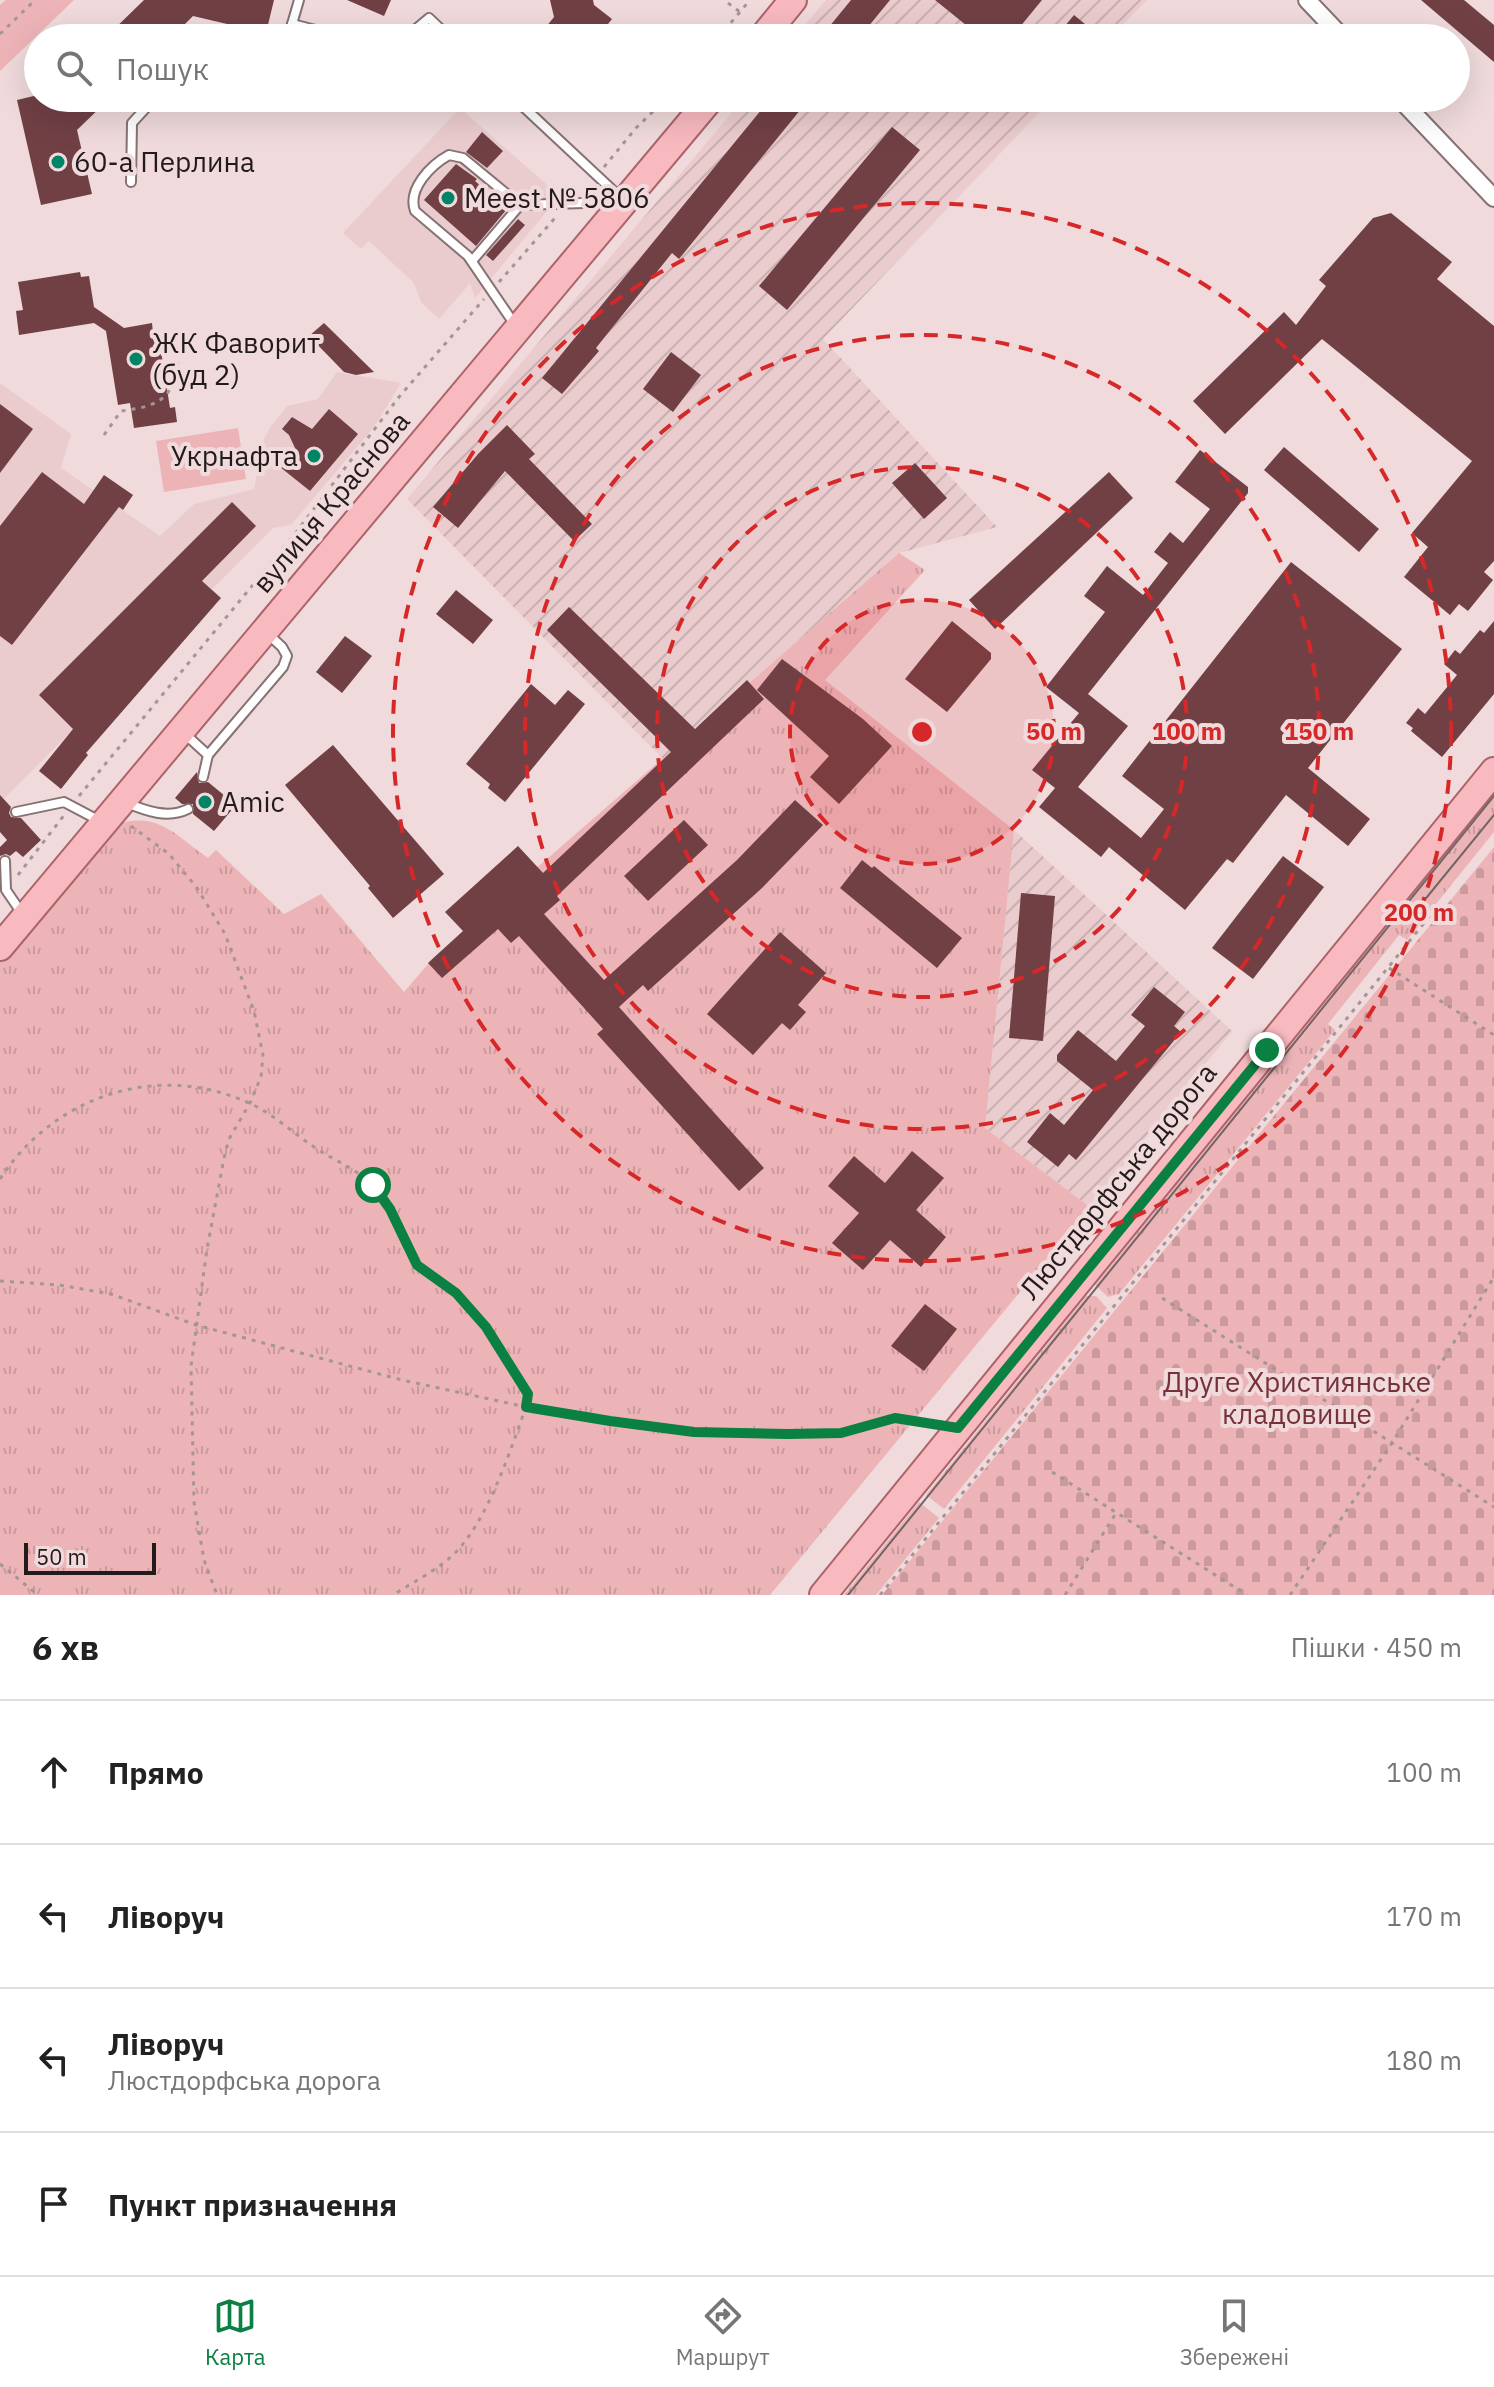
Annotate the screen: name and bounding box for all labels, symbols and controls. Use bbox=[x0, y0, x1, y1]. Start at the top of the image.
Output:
search box bbox=[24, 24, 1470, 112]
icon: search bbox=[52, 46, 96, 90]
text: Пошук bbox=[116, 49, 209, 88]
place label: 60-а Перлина bbox=[74, 143, 255, 180]
marker: 60-а Перлина bbox=[49, 153, 67, 171]
place label: Meest № 5806 bbox=[464, 179, 650, 216]
marker: Meest № 5806 bbox=[439, 189, 457, 207]
place label: ЖК Фаворит (буд 2) bbox=[152, 324, 320, 393]
marker: ЖК Фаворит (буд 2) bbox=[127, 350, 145, 368]
street label: вулиця Краснова bbox=[244, 403, 417, 600]
place label: Укрнафта bbox=[171, 437, 298, 474]
marker: Укрнафта bbox=[305, 447, 323, 465]
text: 50 m bbox=[1026, 715, 1082, 747]
text: 100 m bbox=[1152, 715, 1222, 747]
text: 150 m bbox=[1284, 715, 1354, 747]
centre of rings bbox=[908, 718, 936, 746]
place label: Amic bbox=[221, 783, 284, 820]
marker: Amic bbox=[196, 793, 214, 811]
text: 200 m bbox=[1384, 896, 1454, 928]
route end bbox=[1249, 1032, 1285, 1068]
street label: Люстдорфська дорога bbox=[1011, 1055, 1224, 1306]
route start bbox=[355, 1167, 391, 1203]
park label: Друге Християнське кладовище bbox=[1163, 1363, 1431, 1432]
scale bar bbox=[24, 1539, 156, 1575]
text: 50 m bbox=[36, 1542, 87, 1571]
text: 6 хв bbox=[32, 1625, 99, 1669]
text: Пішки · 450 m bbox=[1291, 1630, 1462, 1664]
icon: ahead bbox=[32, 1750, 76, 1794]
text: Прямо bbox=[108, 1753, 204, 1792]
text: 100 m bbox=[1386, 1755, 1462, 1789]
icon: left bbox=[32, 1894, 76, 1938]
text: Ліворуч bbox=[108, 1897, 224, 1936]
text: 170 m bbox=[1386, 1899, 1462, 1933]
text: Ліворуч bbox=[108, 2024, 224, 2063]
icon: left bbox=[32, 2038, 76, 2082]
text: 180 m bbox=[1386, 2043, 1462, 2077]
text: Люстдорфська дорога bbox=[108, 2063, 381, 2097]
icon: arrive bbox=[32, 2182, 76, 2226]
text: Пункт призначення bbox=[108, 2185, 397, 2224]
tab: Карта bbox=[205, 2294, 266, 2371]
tab: Маршрут bbox=[676, 2294, 770, 2371]
tab: Збережені bbox=[1180, 2294, 1289, 2371]

